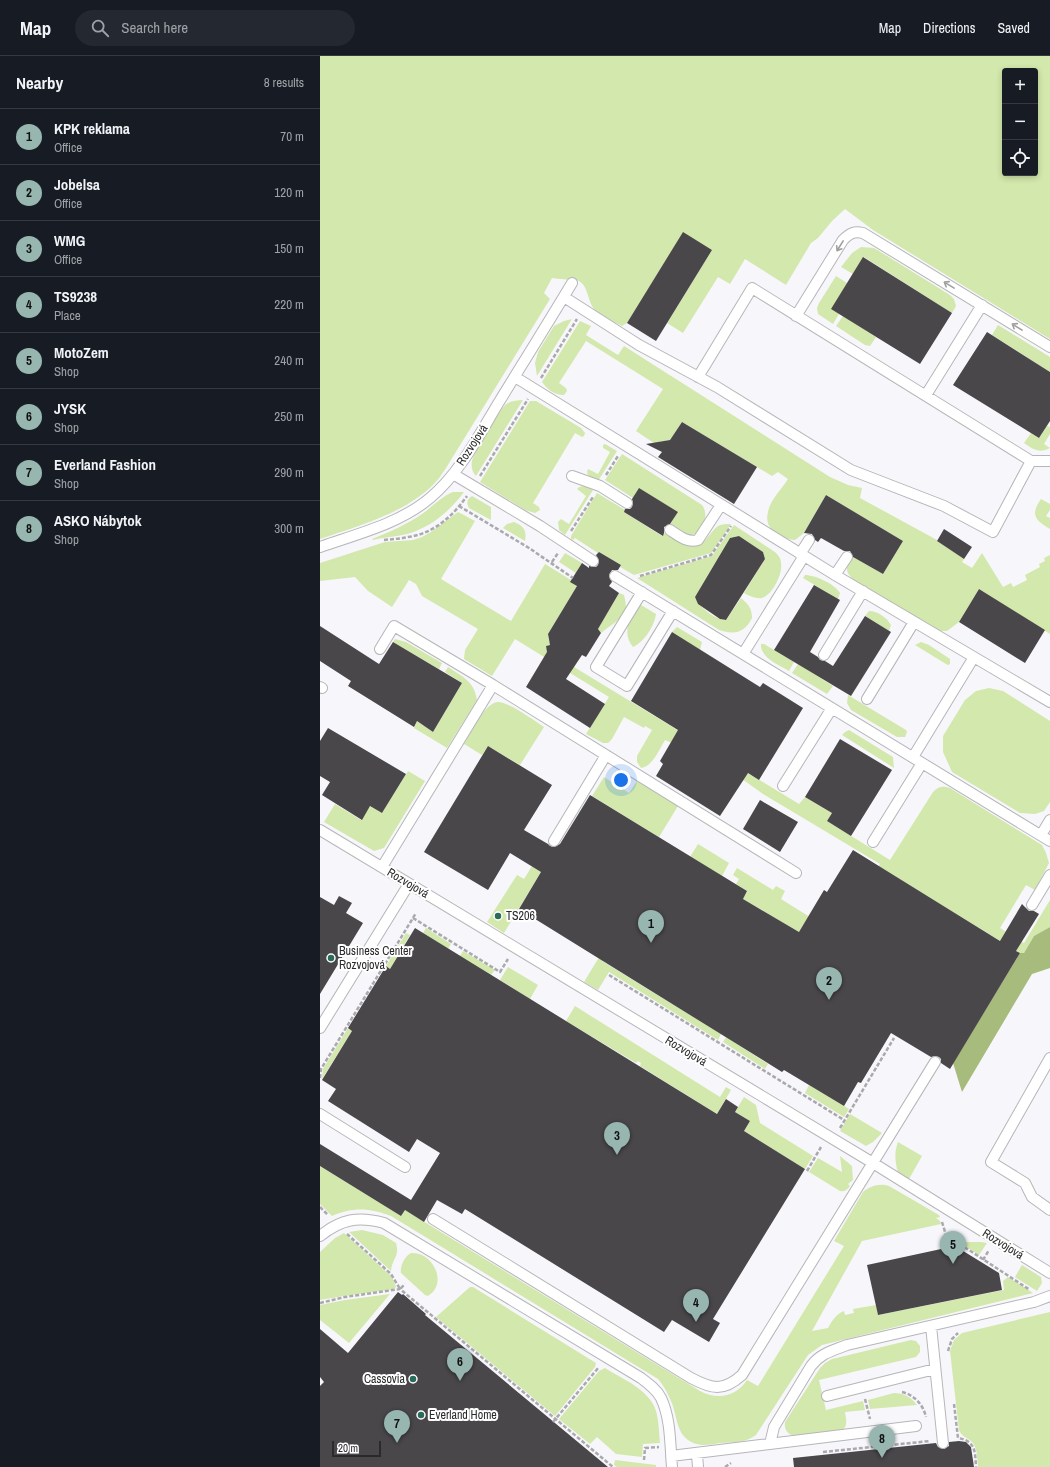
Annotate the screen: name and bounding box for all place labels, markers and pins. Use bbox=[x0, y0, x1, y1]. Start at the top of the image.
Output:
place label: TS206 bbox=[506, 908, 535, 924]
pin: 1 bbox=[638, 910, 664, 943]
marker: TS206 bbox=[493, 911, 503, 921]
place label: Business Center Rozvojová bbox=[339, 943, 412, 973]
marker: Business Center Rozvojová bbox=[326, 953, 336, 963]
pin: 2 bbox=[816, 967, 842, 1000]
pin: 3 bbox=[604, 1122, 630, 1155]
pin: 5 bbox=[940, 1231, 966, 1264]
pin: 4 bbox=[683, 1289, 709, 1322]
pin: 6 bbox=[447, 1348, 473, 1381]
place label: Cassovia bbox=[364, 1371, 406, 1387]
marker: Cassovia bbox=[408, 1374, 418, 1384]
place label: Everland Home bbox=[429, 1407, 497, 1423]
pin: 7 bbox=[384, 1410, 410, 1443]
marker: Everland Home bbox=[416, 1410, 426, 1420]
pin: 8 bbox=[869, 1425, 895, 1458]

